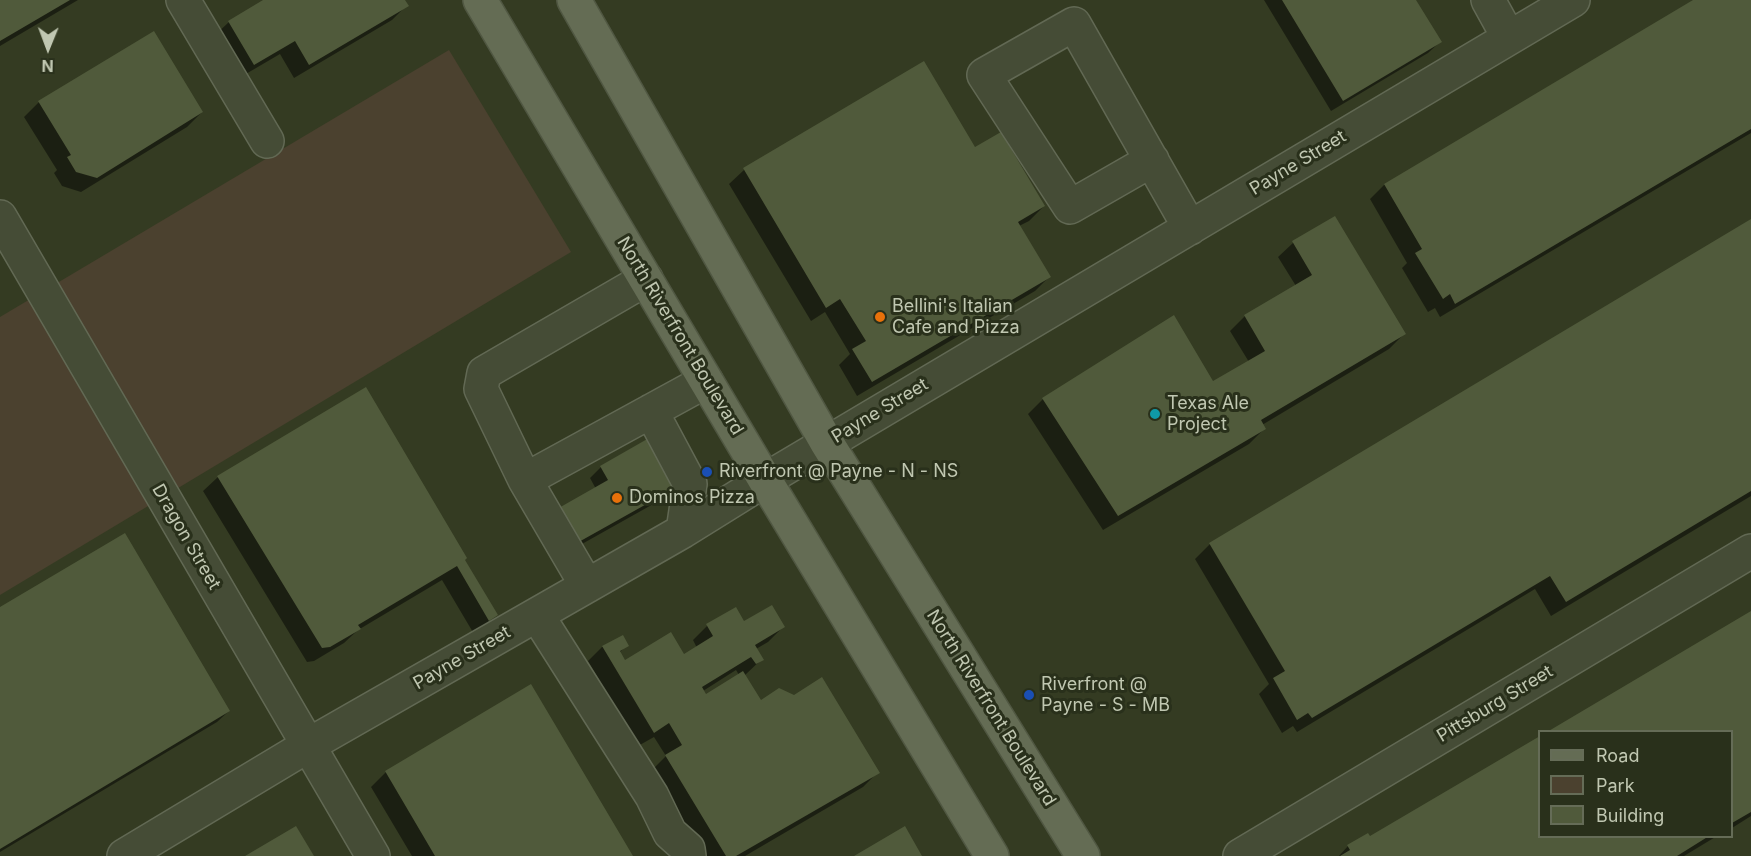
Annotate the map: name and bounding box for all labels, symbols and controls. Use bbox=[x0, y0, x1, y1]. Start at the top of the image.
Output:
north arrow bbox=[18, 18, 78, 78]
text: N bbox=[41, 56, 54, 76]
street label: Payne Street bbox=[1246, 126, 1350, 200]
street label: North Riverfront Boulevard bbox=[612, 233, 748, 439]
place label: Bellini's Italian Cafe and Pizza bbox=[892, 296, 1020, 338]
marker: Bellini's Italian Cafe and Pizza bbox=[873, 310, 887, 324]
street label: Payne Street bbox=[828, 374, 932, 448]
place label: Texas Ale Project bbox=[1167, 393, 1249, 436]
marker: Texas Ale Project bbox=[1148, 407, 1162, 421]
place label: Riverfront @ Payne - N - NS bbox=[719, 461, 958, 483]
marker: Riverfront @ Payne - N - NS bbox=[700, 465, 714, 479]
street label: Dragon Street bbox=[147, 480, 225, 594]
place label: Dominos Pizza bbox=[629, 487, 755, 509]
marker: Dominos Pizza bbox=[610, 491, 624, 505]
street label: North Riverfront Boulevard bbox=[922, 606, 1060, 810]
street label: Payne Street bbox=[410, 622, 514, 694]
street label: Pittsburg Street bbox=[1433, 661, 1557, 747]
place label: Riverfront @ Payne - S - MB bbox=[1041, 674, 1170, 716]
marker: Riverfront @ Payne - S - MB bbox=[1022, 688, 1036, 702]
legend bbox=[1538, 730, 1733, 838]
text: Road bbox=[1596, 745, 1639, 766]
text: Park bbox=[1596, 775, 1635, 796]
text: Building bbox=[1596, 805, 1664, 826]

